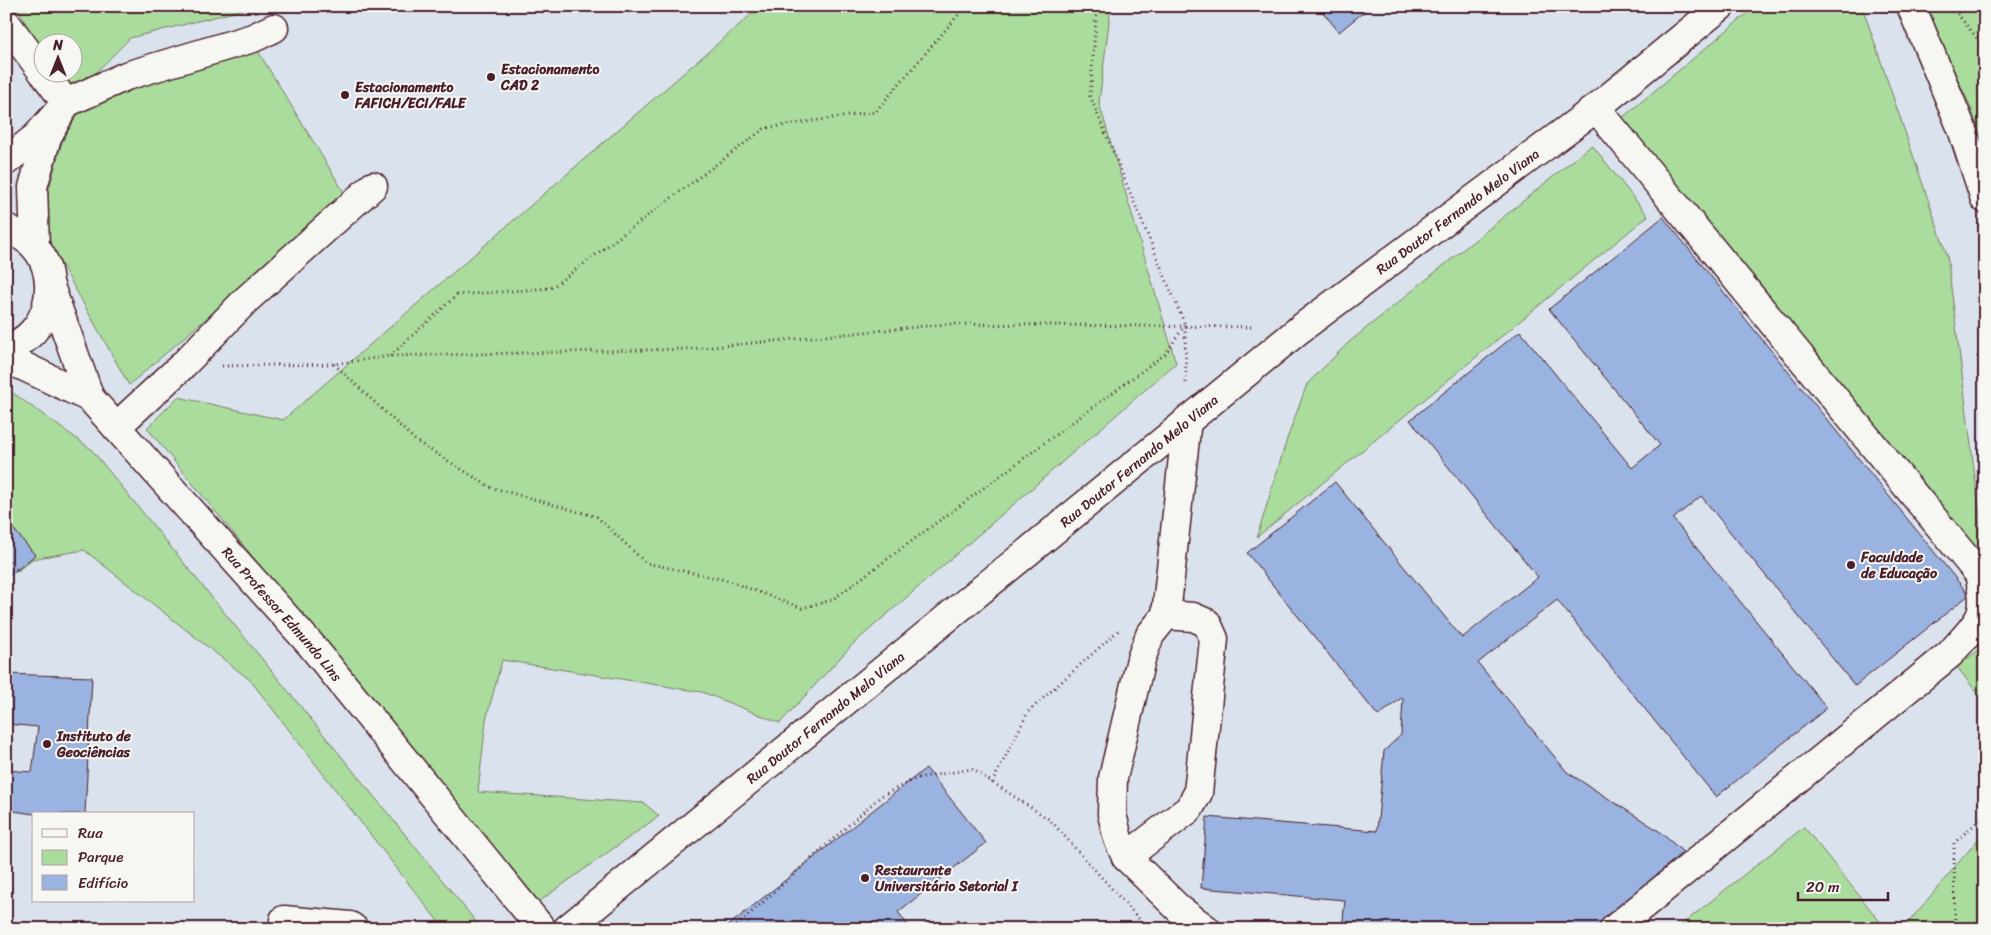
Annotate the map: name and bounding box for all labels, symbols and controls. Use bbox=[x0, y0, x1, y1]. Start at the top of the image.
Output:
north arrow bbox=[32, 32, 82, 82]
text: N bbox=[52, 33, 63, 58]
place label: Estacionamento CAD 2 bbox=[500, 57, 599, 98]
marker: Estacionamento CAD 2 bbox=[485, 71, 497, 83]
place label: Estacionamento FAFICH/ECI/FALE bbox=[354, 75, 467, 116]
marker: Estacionamento FAFICH/ECI/FALE bbox=[339, 89, 351, 101]
street label: Rua Doutor Fernando Melo Viana bbox=[1371, 142, 1545, 281]
street label: Rua Doutor Fernando Melo Viana bbox=[1054, 388, 1224, 534]
street label: Rua Professor Edmundo Lins bbox=[215, 541, 349, 688]
place label: Faculdade de Educação bbox=[1860, 545, 1938, 586]
marker: Faculdade de Educação bbox=[1845, 559, 1857, 571]
street label: Rua Doutor Fernando Melo Viana bbox=[741, 645, 911, 791]
place label: Instituto de Geociências bbox=[56, 724, 132, 765]
marker: Instituto de Geociências bbox=[41, 738, 53, 750]
legend bbox=[32, 812, 195, 902]
text: Rua bbox=[78, 820, 103, 846]
text: Parque bbox=[78, 844, 123, 870]
place label: Restaurante Universitário Setorial I bbox=[874, 858, 1019, 899]
text: Edifício bbox=[78, 870, 129, 896]
scale bar bbox=[1798, 870, 1888, 902]
marker: Restaurante Universitário Setorial I bbox=[859, 872, 871, 884]
text: 20 m bbox=[1806, 874, 1840, 900]

